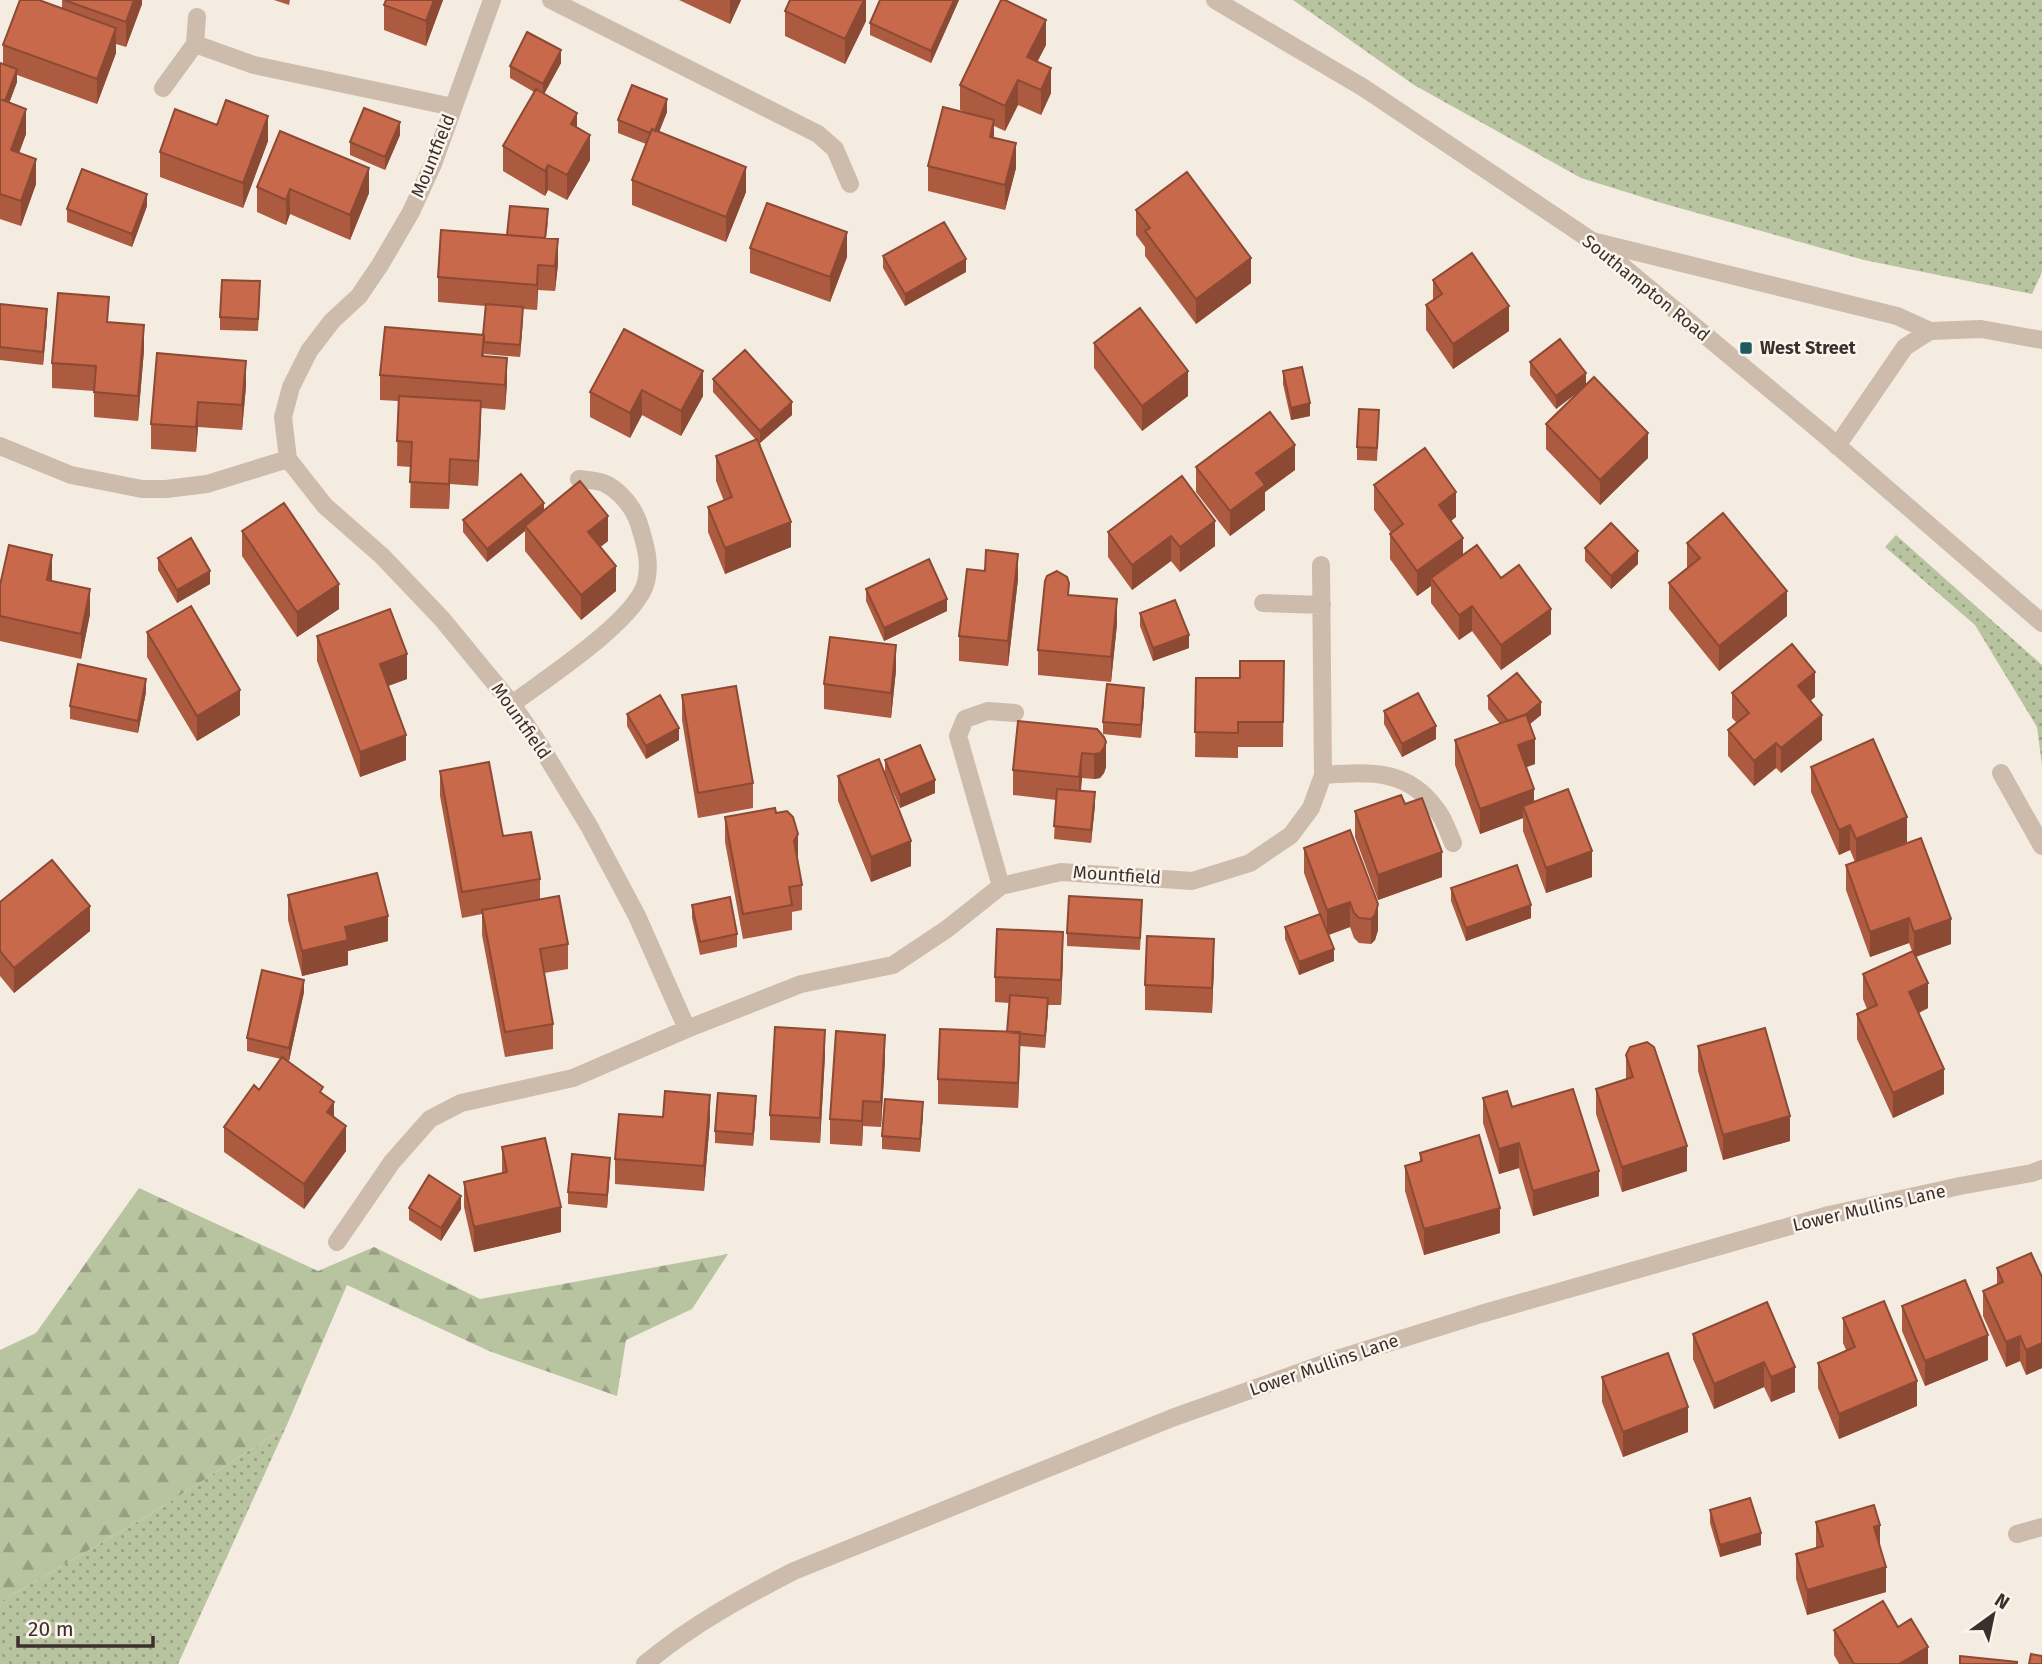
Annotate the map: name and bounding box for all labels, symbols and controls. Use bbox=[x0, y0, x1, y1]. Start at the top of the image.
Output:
street label: Mountfield bbox=[406, 111, 460, 201]
street label: Southampton Road bbox=[1578, 230, 1714, 346]
place label: West Street bbox=[1760, 337, 1857, 359]
marker: West Street bbox=[1738, 340, 1754, 356]
street label: Mountfield bbox=[487, 679, 555, 763]
street label: Mountfield bbox=[1072, 861, 1162, 889]
street label: Lower Mullins Lane bbox=[1790, 1180, 1948, 1236]
street label: Lower Mullins Lane bbox=[1247, 1329, 1401, 1401]
north arrow bbox=[1958, 1580, 2028, 1650]
text: N bbox=[1990, 1588, 2014, 1614]
scale bar bbox=[18, 1604, 152, 1648]
text: 20 m bbox=[28, 1616, 74, 1642]

